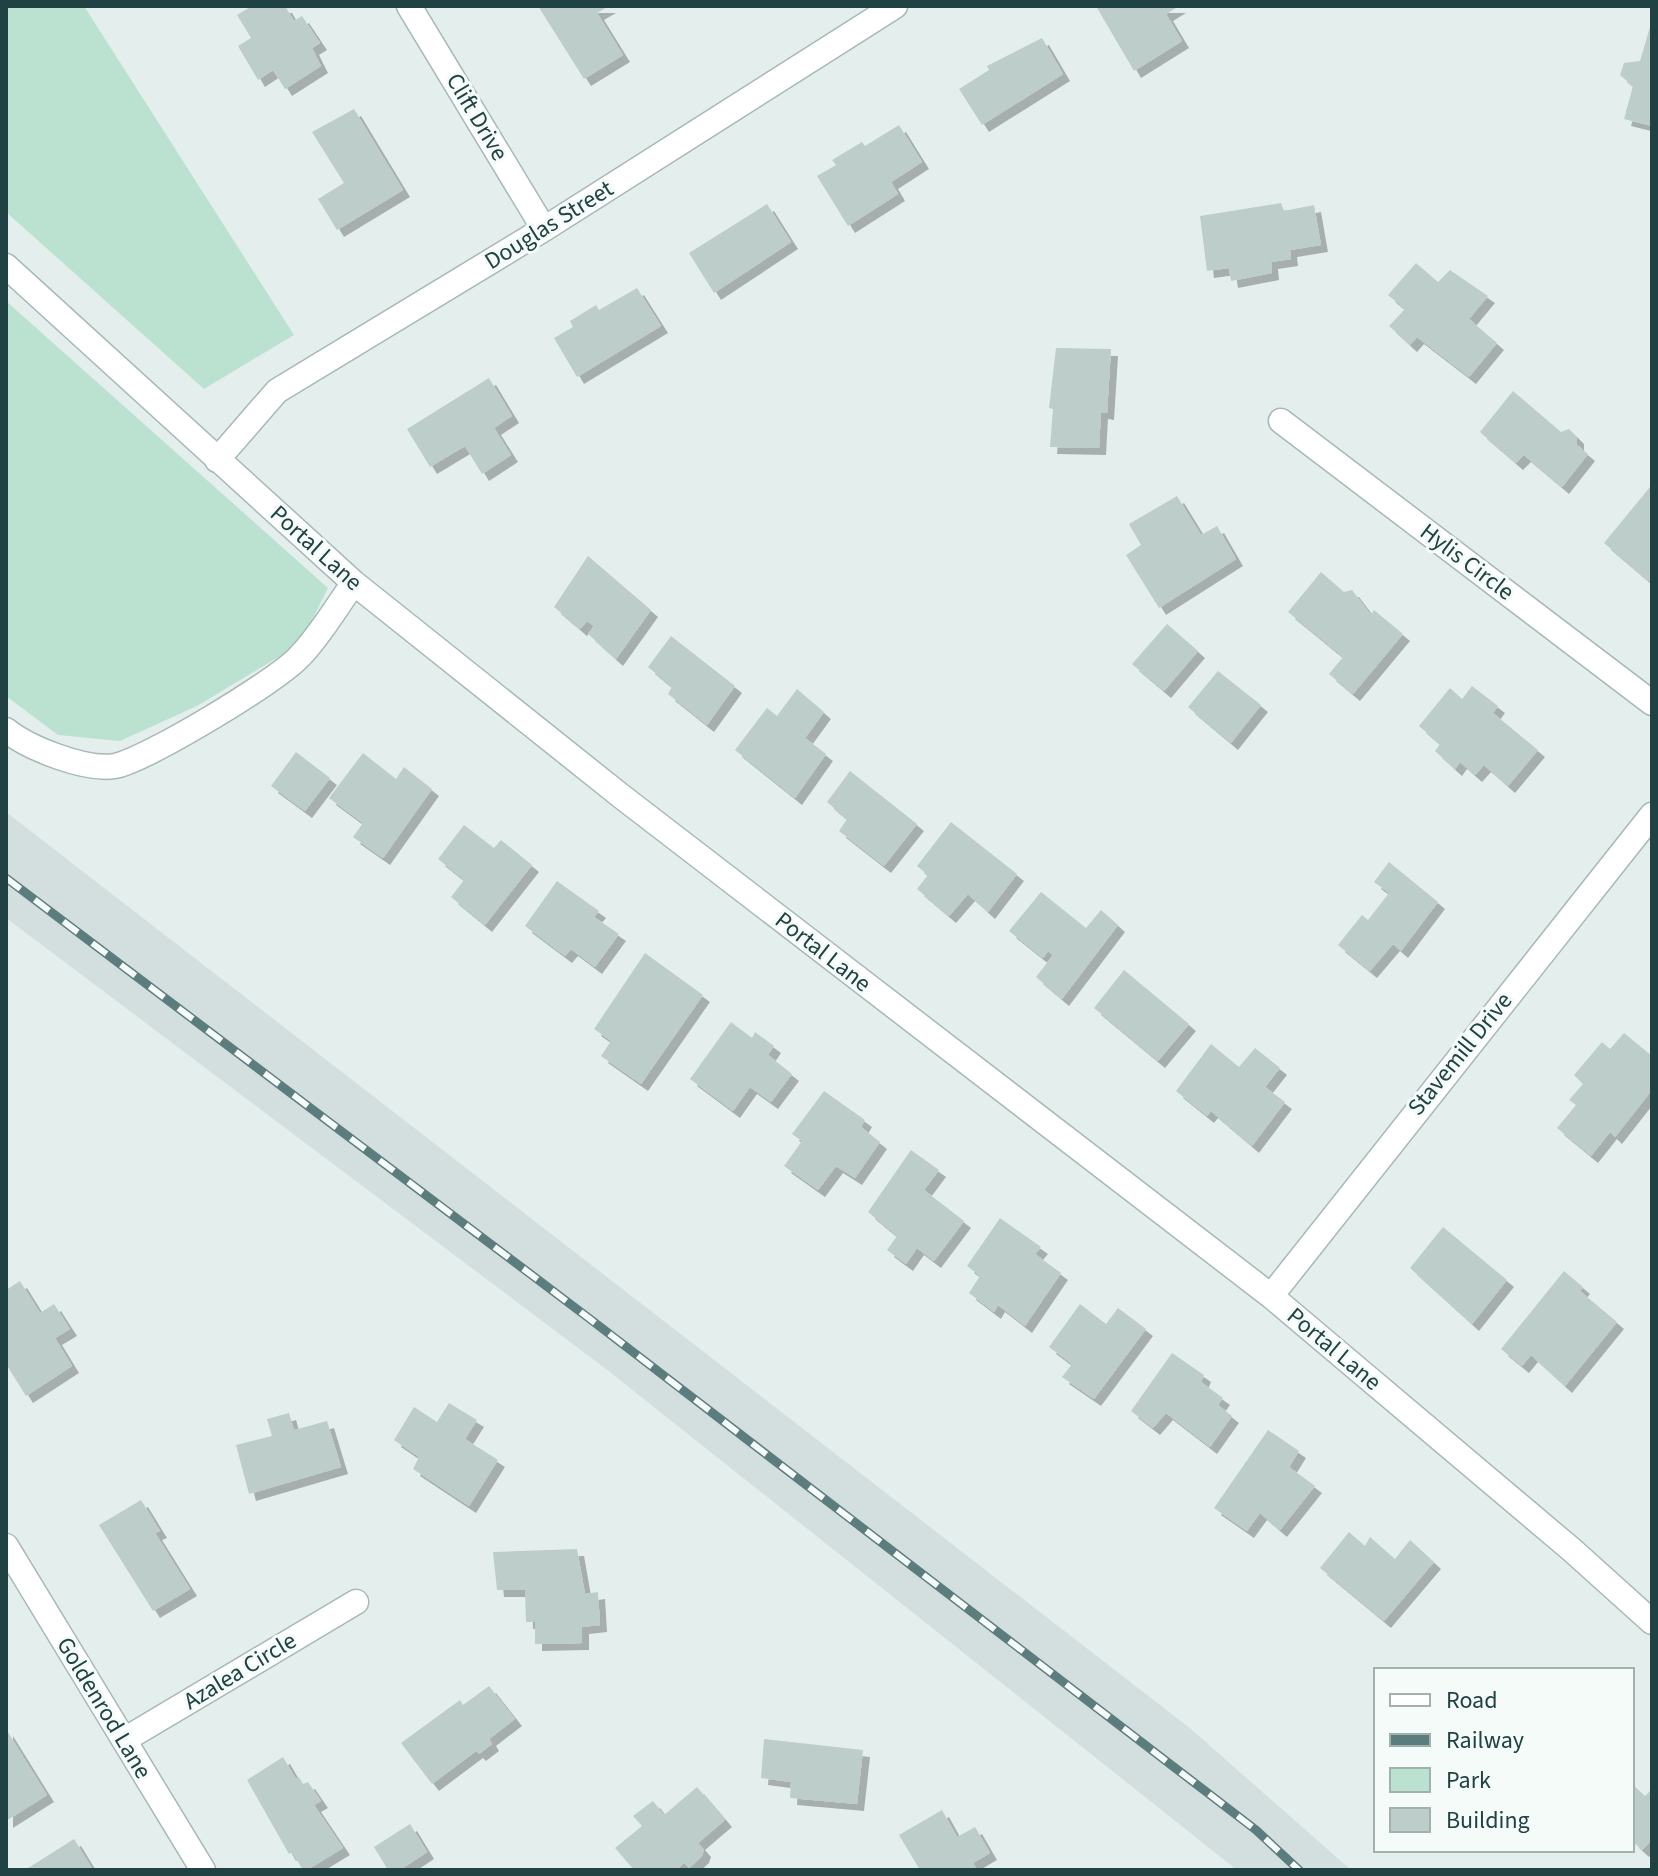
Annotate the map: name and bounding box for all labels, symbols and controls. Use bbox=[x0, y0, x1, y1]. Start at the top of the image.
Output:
street label: Clift Drive bbox=[437, 66, 517, 168]
street label: Douglas Street bbox=[478, 171, 620, 279]
street label: Portal Lane bbox=[262, 497, 370, 599]
street label: Hylis Circle bbox=[1412, 515, 1522, 609]
street label: Portal Lane bbox=[767, 903, 879, 1001]
street label: Stavemill Drive bbox=[1399, 985, 1521, 1123]
street label: Portal Lane bbox=[1279, 1299, 1389, 1399]
street label: Azalea Circle bbox=[177, 1624, 303, 1718]
street label: Goldenrod Lane bbox=[48, 1630, 160, 1786]
legend bbox=[1374, 1668, 1634, 1852]
text: Road bbox=[1446, 1683, 1498, 1718]
text: Railway bbox=[1446, 1723, 1524, 1758]
text: Park bbox=[1446, 1763, 1491, 1798]
text: Building bbox=[1446, 1803, 1530, 1838]

